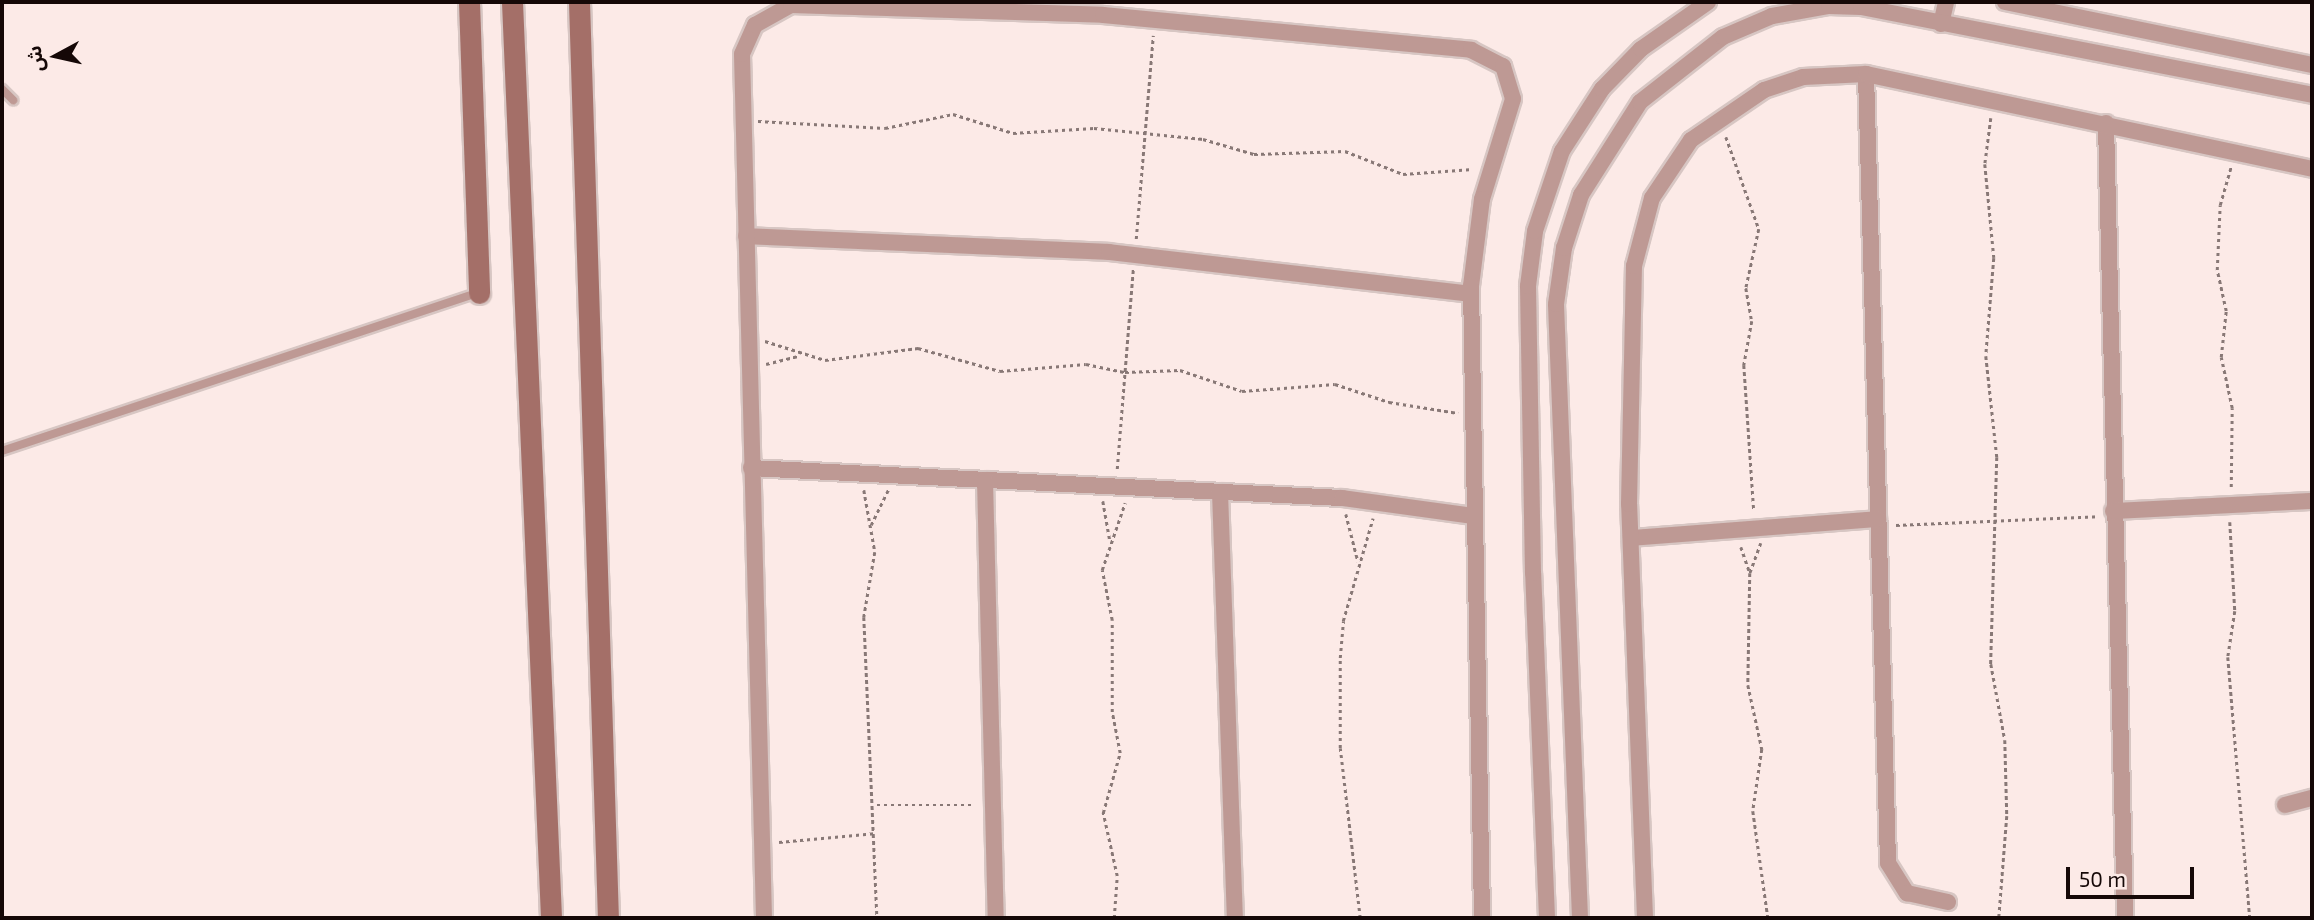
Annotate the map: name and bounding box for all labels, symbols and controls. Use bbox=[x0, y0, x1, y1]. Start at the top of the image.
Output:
north arrow bbox=[21, 21, 91, 91]
text: ش bbox=[22, 45, 48, 73]
scale bar bbox=[2069, 853, 2197, 897]
text: 50 m bbox=[2079, 866, 2126, 891]

